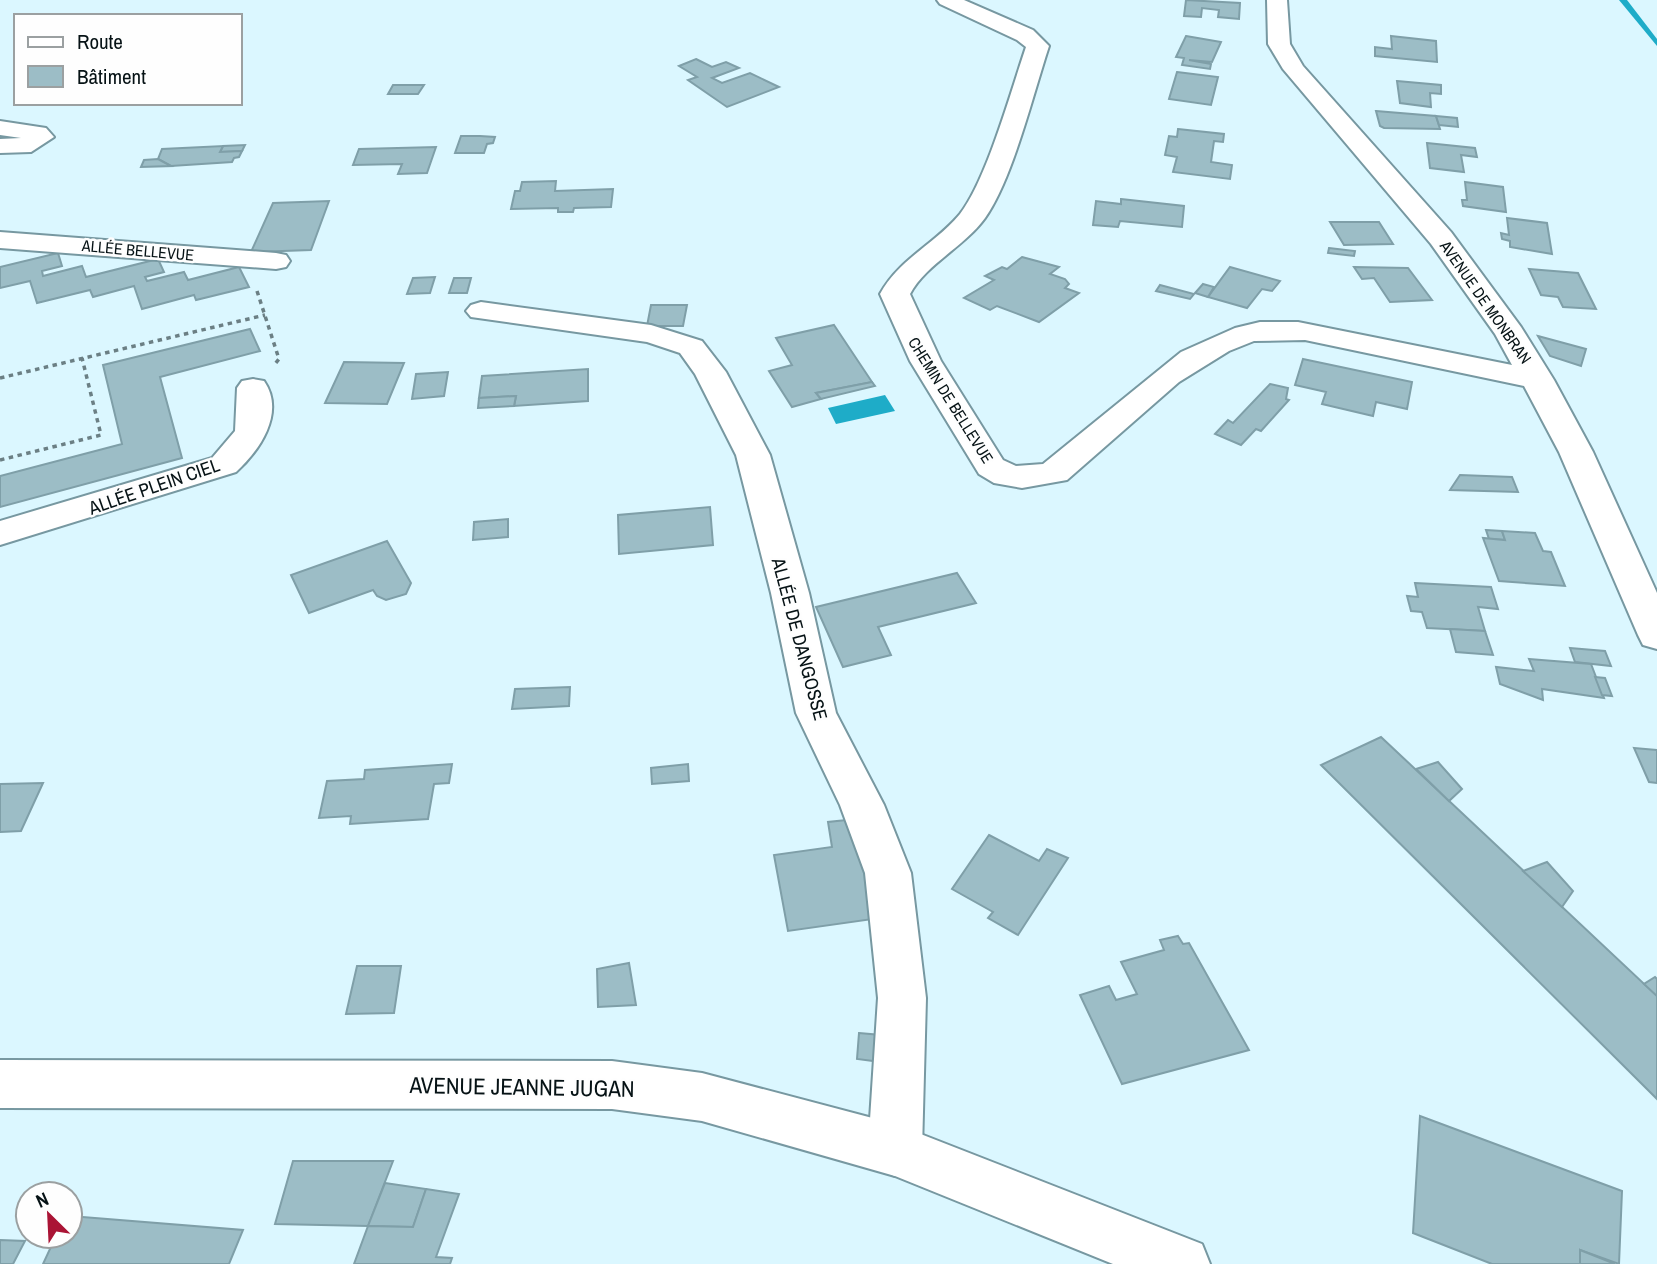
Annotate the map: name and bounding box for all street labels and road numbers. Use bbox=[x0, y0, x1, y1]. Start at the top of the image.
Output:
street label: ALLÉE BELLEVUE bbox=[80, 234, 195, 266]
street label: AVENUE DE MONBRAN bbox=[1435, 235, 1537, 368]
street label: CHEMIN DE BELLEVUE bbox=[903, 333, 999, 467]
street label: ALLÉE PLEIN CIEL bbox=[84, 451, 223, 521]
street label: ALLÉE DE DANGOSSE bbox=[766, 554, 834, 723]
street label: AVENUE JEANNE JUGAN bbox=[408, 1069, 635, 1104]

